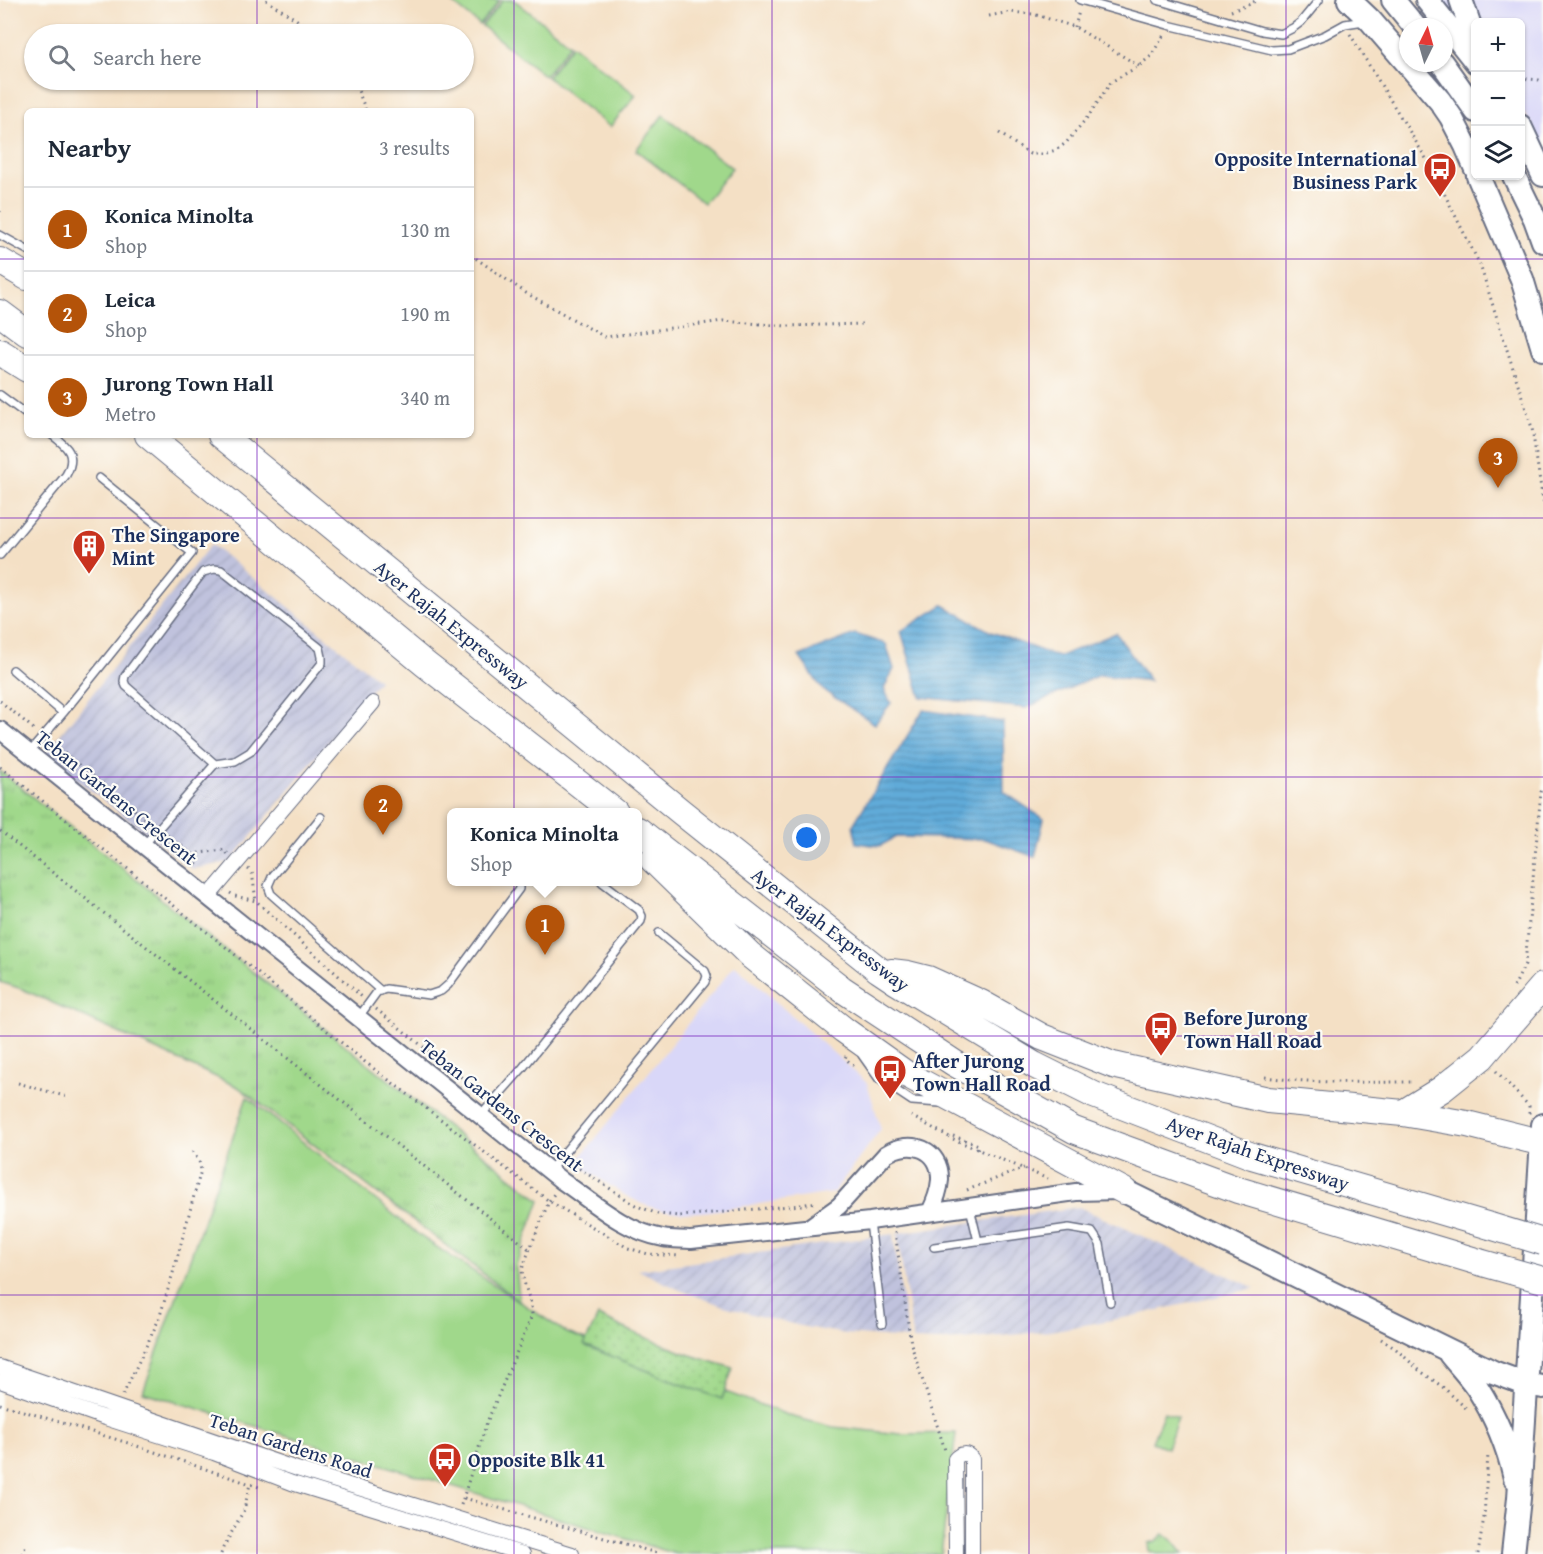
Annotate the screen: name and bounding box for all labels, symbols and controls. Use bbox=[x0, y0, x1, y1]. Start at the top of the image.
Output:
north arrow bbox=[1399, 18, 1453, 72]
map controls bbox=[1471, 18, 1525, 180]
button: + bbox=[1471, 18, 1525, 72]
search box bbox=[24, 24, 474, 90]
icon: search bbox=[45, 41, 78, 74]
text: Search here bbox=[93, 41, 202, 73]
button: − bbox=[1471, 72, 1525, 126]
button: layers bbox=[1471, 126, 1525, 180]
text: Nearby bbox=[48, 128, 131, 167]
text: 3 results bbox=[379, 133, 450, 162]
place label: Opposite International Business Park bbox=[1215, 144, 1418, 196]
bus stop icon: Opposite International Business Park bbox=[1422, 151, 1458, 198]
text: Konica Minolta bbox=[105, 199, 254, 231]
text: 1 bbox=[62, 215, 73, 244]
text: 130 m bbox=[400, 215, 450, 244]
text: Shop bbox=[105, 231, 147, 260]
text: Leica bbox=[105, 283, 156, 315]
text: 2 bbox=[62, 299, 73, 328]
text: 190 m bbox=[400, 299, 450, 328]
text: Shop bbox=[105, 315, 147, 344]
text: Jurong Town Hall bbox=[105, 367, 273, 399]
text: 3 bbox=[62, 383, 73, 412]
text: 340 m bbox=[400, 383, 450, 412]
text: Metro bbox=[105, 399, 156, 428]
pin: 3 bbox=[1478, 438, 1518, 488]
place label: The Singapore Mint bbox=[112, 520, 240, 572]
building icon: The Singapore Mint bbox=[71, 528, 107, 575]
street label: Ayer Rajah Expressway bbox=[368, 552, 536, 696]
street label: Teban Gardens Crescent bbox=[30, 723, 204, 871]
pin: 2 bbox=[364, 786, 403, 835]
popup bbox=[447, 808, 642, 886]
text: Konica Minolta bbox=[470, 817, 619, 849]
your location bbox=[792, 823, 821, 852]
text: Shop bbox=[470, 849, 512, 878]
street label: Ayer Rajah Expressway bbox=[746, 860, 916, 998]
pin: 1 bbox=[526, 906, 564, 955]
place label: Before Jurong Town Hall Road bbox=[1184, 1003, 1322, 1055]
bus stop icon: Before Jurong Town Hall Road bbox=[1143, 1010, 1179, 1057]
street label: Teban Gardens Crescent bbox=[414, 1032, 590, 1178]
place label: After Jurong Town Hall Road bbox=[913, 1046, 1051, 1098]
bus stop icon: After Jurong Town Hall Road bbox=[872, 1053, 908, 1100]
street label: Ayer Rajah Expressway bbox=[1163, 1108, 1353, 1198]
street label: Teban Gardens Road bbox=[206, 1405, 377, 1485]
bus stop icon: Opposite Blk 41 bbox=[427, 1441, 463, 1488]
place label: Opposite Blk 41 bbox=[468, 1445, 606, 1474]

